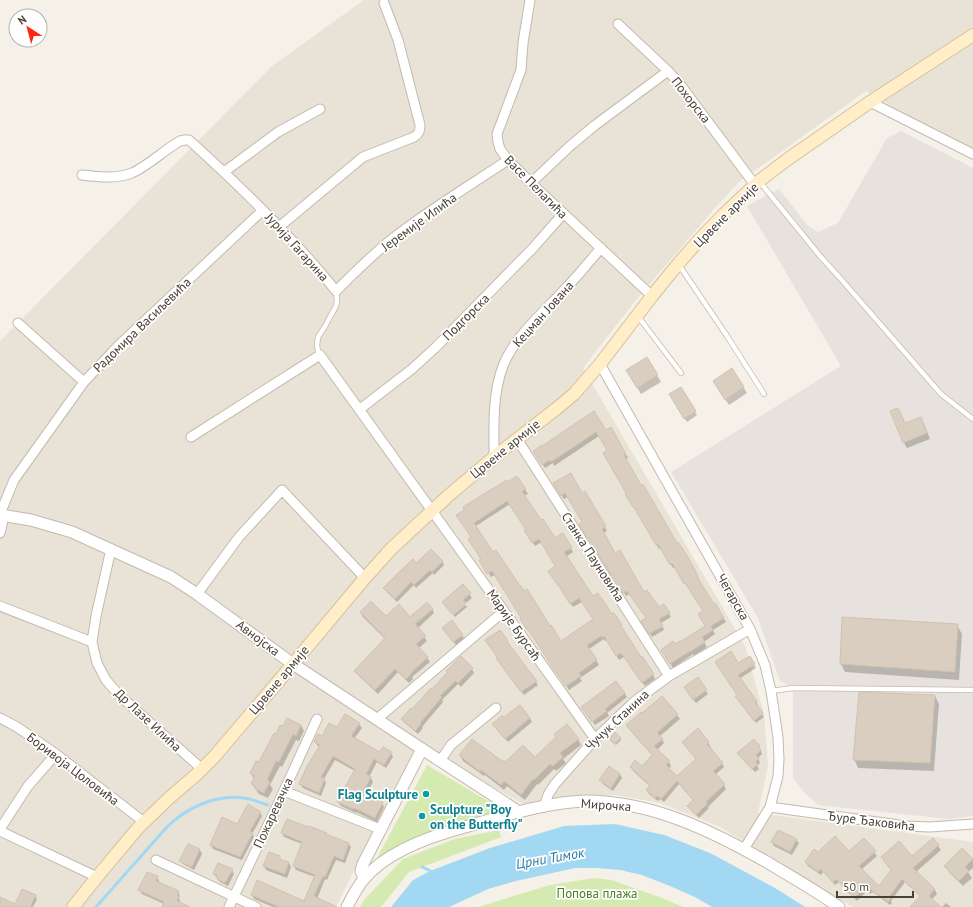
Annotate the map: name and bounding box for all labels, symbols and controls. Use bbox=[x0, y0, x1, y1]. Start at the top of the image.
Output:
north arrow bbox=[8, 8, 48, 48]
text: N bbox=[15, 12, 29, 28]
street label: Похорска bbox=[668, 73, 714, 127]
street label: Васе Пелагића bbox=[501, 152, 571, 222]
street label: Црвене армије bbox=[690, 179, 762, 251]
street label: Јеремије Илића bbox=[377, 189, 460, 256]
street label: Јурија Гагарина bbox=[261, 208, 332, 285]
street label: Радомира Васиљевића bbox=[89, 274, 195, 376]
street label: Кецман Јована bbox=[509, 277, 577, 351]
street label: Подгорска bbox=[439, 290, 493, 344]
street label: Црвене армије bbox=[467, 416, 543, 482]
street label: Станка Пауновића bbox=[558, 509, 628, 605]
street label: Чегарска bbox=[713, 571, 753, 623]
street label: Марије Бурсаћ bbox=[483, 586, 545, 664]
street label: Авнојска bbox=[233, 616, 283, 660]
street label: Црвене армије bbox=[245, 642, 313, 718]
street label: Др Лазе Илића bbox=[111, 685, 185, 755]
street label: Чучук Станина bbox=[581, 686, 653, 754]
street label: Боривоја Цоловића bbox=[23, 729, 123, 809]
street label: Пожаревачка bbox=[249, 775, 297, 851]
place label: Flag Sculpture bbox=[338, 786, 418, 803]
marker: Flag Sculpture bbox=[421, 789, 431, 799]
street label: Мирочка bbox=[580, 795, 632, 815]
place label: Sculpture "Boy on the Butterfly" bbox=[430, 801, 523, 833]
street label: Ђуре Ђаковића bbox=[826, 807, 916, 835]
marker: Sculpture "Boy on the Butterfly" bbox=[417, 811, 427, 821]
water label: Црни Тимок bbox=[514, 843, 586, 873]
scale bar bbox=[837, 873, 913, 899]
text: 50 m bbox=[843, 879, 869, 894]
park label: Попова плажа bbox=[557, 885, 637, 902]

